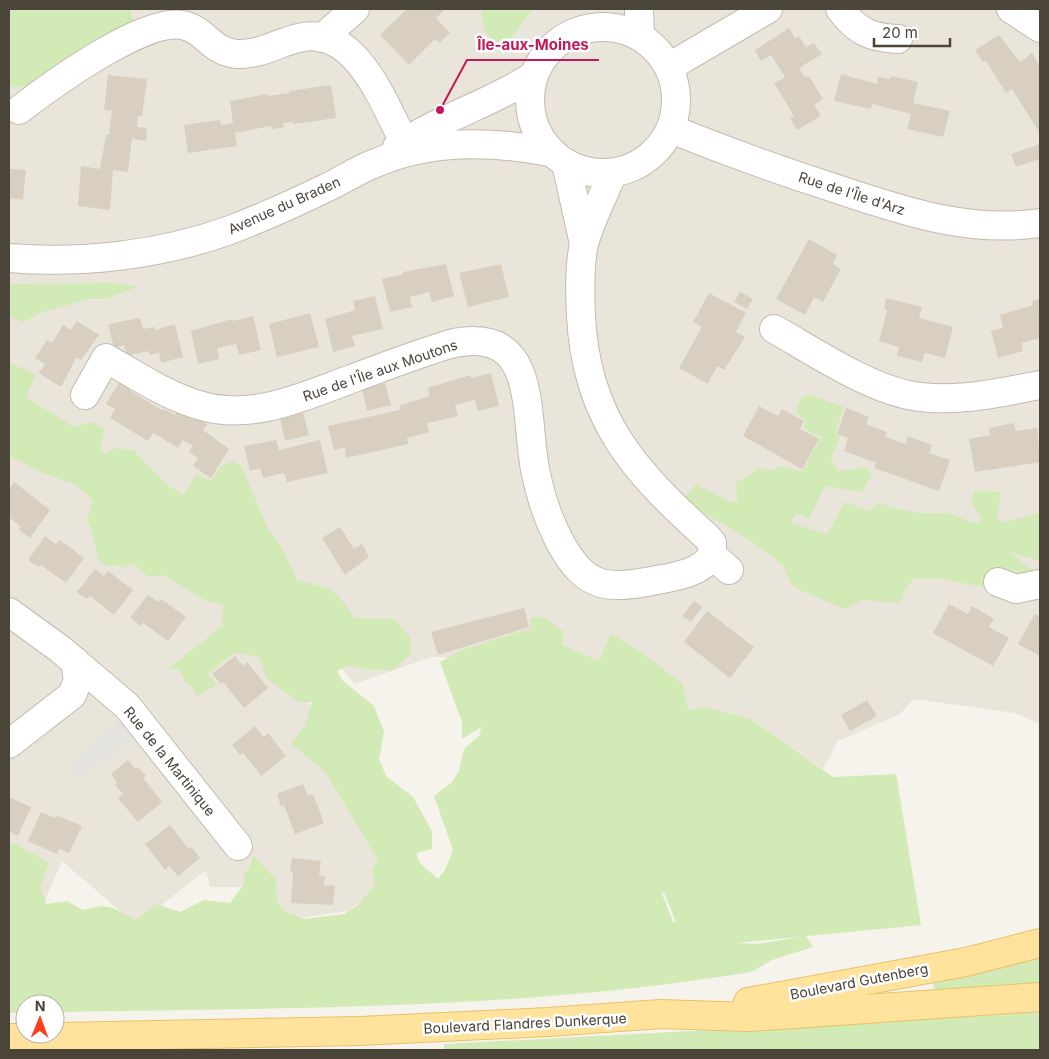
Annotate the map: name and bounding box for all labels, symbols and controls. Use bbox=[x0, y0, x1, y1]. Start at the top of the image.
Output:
scale bar bbox=[874, 15, 950, 47]
text: 20 m bbox=[882, 23, 918, 42]
callout: Île-aux-Moines bbox=[467, 30, 599, 60]
text: Île-aux-Moines bbox=[476, 35, 589, 54]
street label: Rue de l'Île d'Arz bbox=[796, 168, 908, 218]
street label: Avenue du Braden bbox=[225, 173, 343, 237]
street label: Rue de l'Île aux Moutons bbox=[300, 336, 460, 404]
street label: Rue de la Martinique bbox=[121, 703, 219, 819]
street label: Boulevard Gutenberg bbox=[789, 959, 929, 1003]
north arrow bbox=[15, 994, 65, 1044]
text: N bbox=[35, 997, 46, 1014]
street label: Boulevard Flandres Dunkerque bbox=[423, 1009, 627, 1037]

